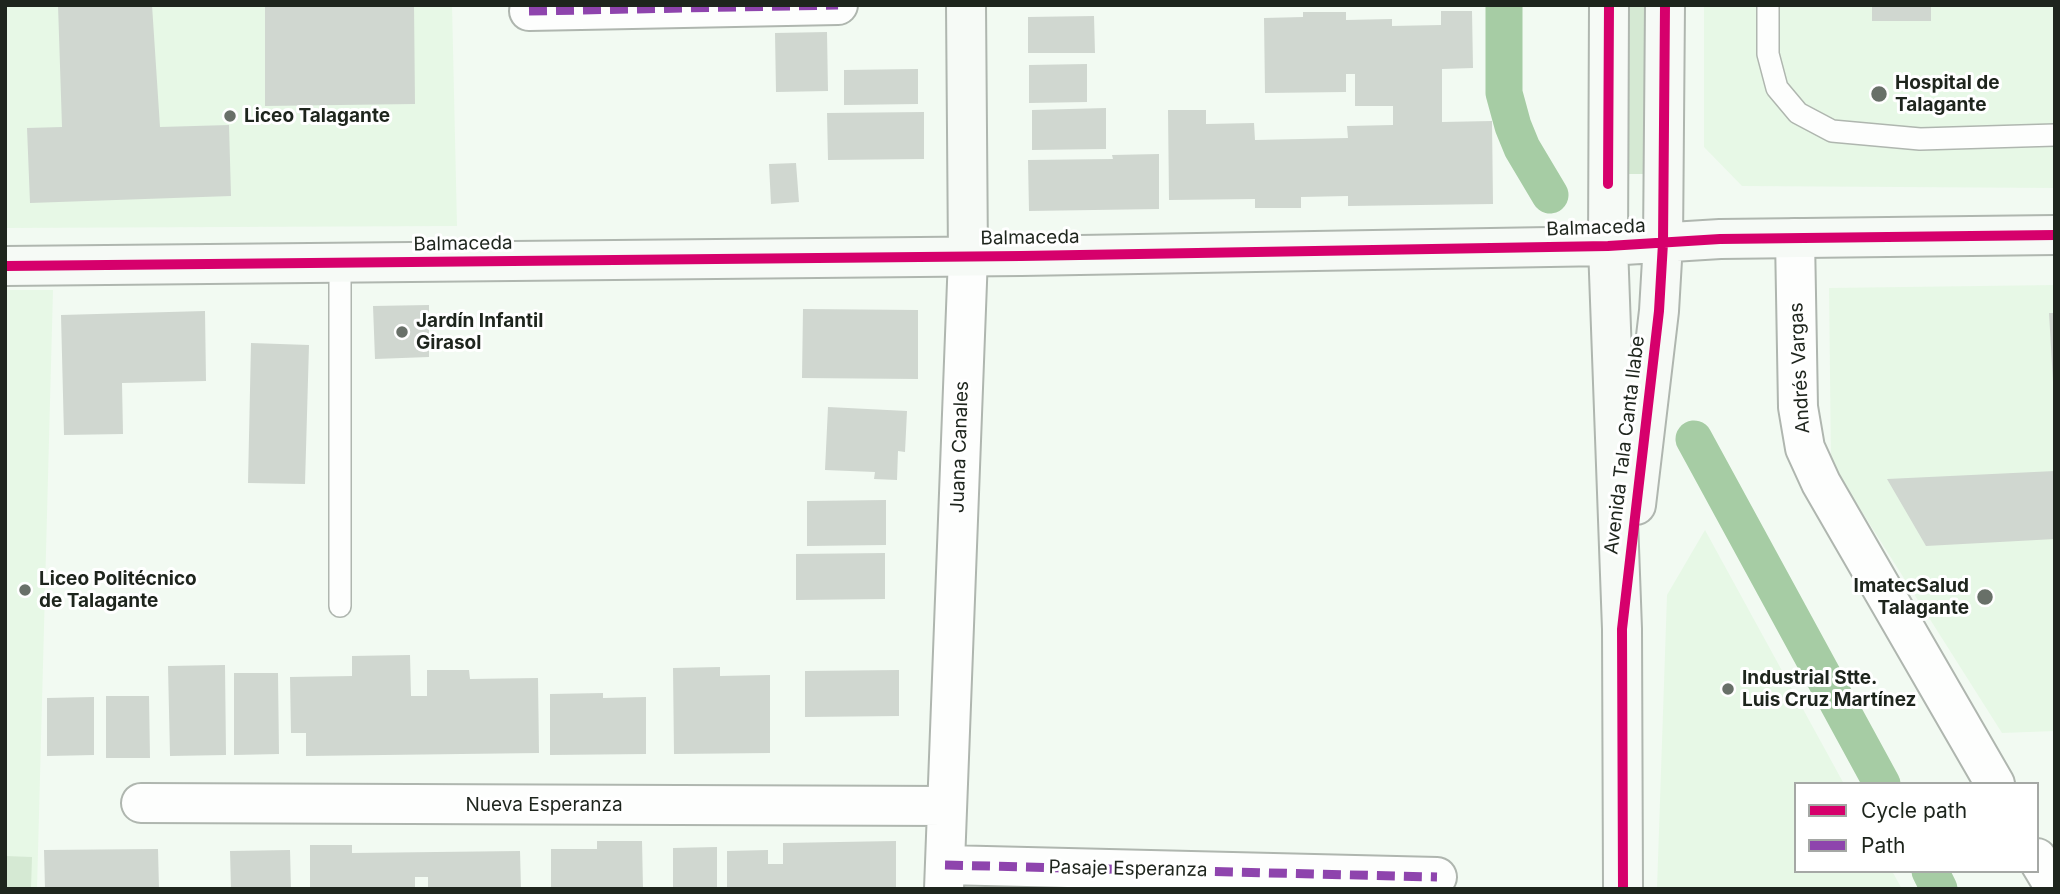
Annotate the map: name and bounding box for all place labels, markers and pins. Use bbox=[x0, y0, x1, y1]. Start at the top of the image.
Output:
place label: Hospital de Talagante bbox=[1895, 72, 2000, 116]
marker: Hospital de Talagante bbox=[1869, 84, 1889, 104]
place label: Liceo Talagante bbox=[244, 105, 390, 127]
marker: Liceo Talagante bbox=[222, 108, 238, 124]
place label: Jardín Infantil Girasol bbox=[416, 310, 543, 354]
marker: Jardín Infantil Girasol bbox=[394, 324, 410, 340]
place label: Liceo Politécnico de Talagante bbox=[39, 568, 197, 612]
place label: ImatecSalud Talagante bbox=[1854, 575, 1969, 619]
marker: Liceo Politécnico de Talagante bbox=[17, 582, 33, 598]
marker: ImatecSalud Talagante bbox=[1975, 587, 1995, 607]
place label: Industrial Stte. Luis Cruz Martínez bbox=[1742, 667, 1916, 711]
marker: Industrial Stte. Luis Cruz Martínez bbox=[1720, 681, 1736, 697]

